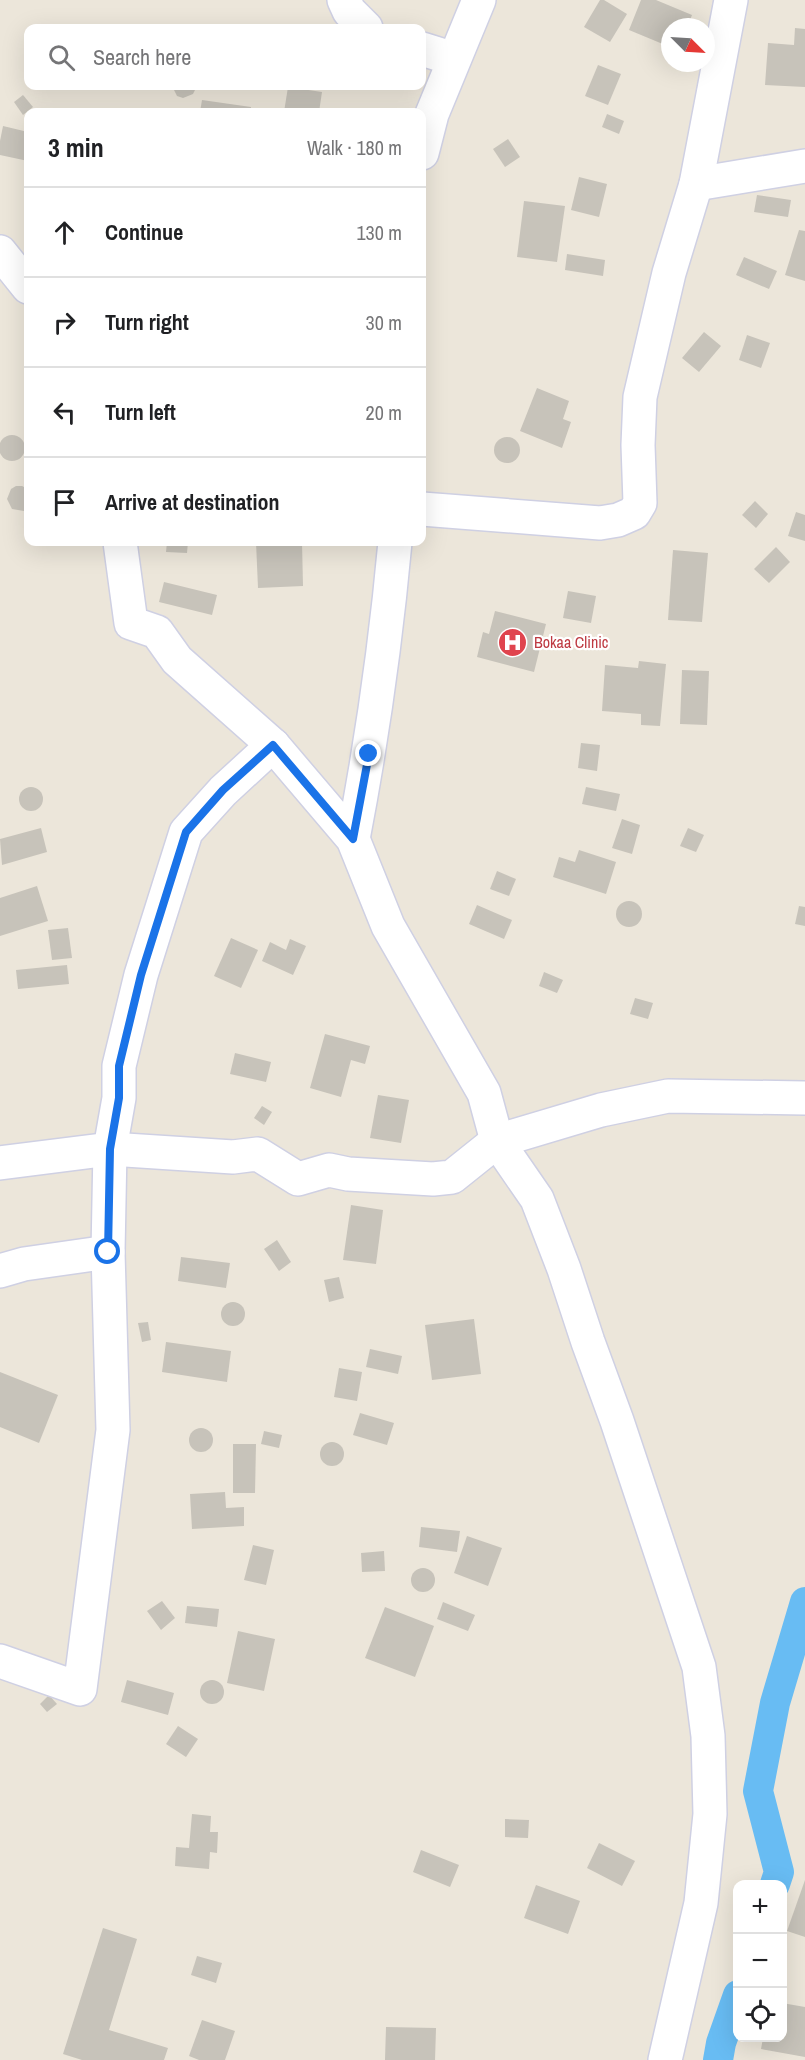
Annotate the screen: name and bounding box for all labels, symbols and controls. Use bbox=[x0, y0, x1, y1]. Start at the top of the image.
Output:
north arrow bbox=[661, 18, 715, 72]
search box bbox=[24, 24, 426, 90]
icon: search bbox=[45, 41, 78, 74]
text: Search here bbox=[93, 42, 191, 72]
text: 3 min bbox=[48, 130, 104, 165]
text: Walk · 180 m bbox=[307, 134, 402, 161]
icon: ahead bbox=[48, 216, 81, 249]
text: Continue bbox=[105, 217, 183, 247]
text: 130 m bbox=[356, 219, 402, 246]
icon: right bbox=[48, 306, 81, 339]
text: Turn right bbox=[105, 307, 189, 337]
text: 30 m bbox=[366, 309, 402, 336]
icon: left bbox=[48, 396, 81, 429]
text: Turn left bbox=[105, 397, 176, 427]
text: 20 m bbox=[366, 399, 402, 426]
icon: arrive bbox=[48, 486, 81, 519]
text: Arrive at destination bbox=[105, 487, 279, 517]
hospital icon: Bokaa Clinic bbox=[497, 626, 529, 658]
place label: Bokaa Clinic bbox=[534, 631, 609, 653]
route end bbox=[355, 740, 381, 766]
route start bbox=[94, 1238, 120, 1264]
map controls bbox=[733, 1880, 787, 2042]
button: + bbox=[733, 1880, 787, 1934]
button: − bbox=[733, 1934, 787, 1988]
button: locate bbox=[733, 1988, 787, 2042]

